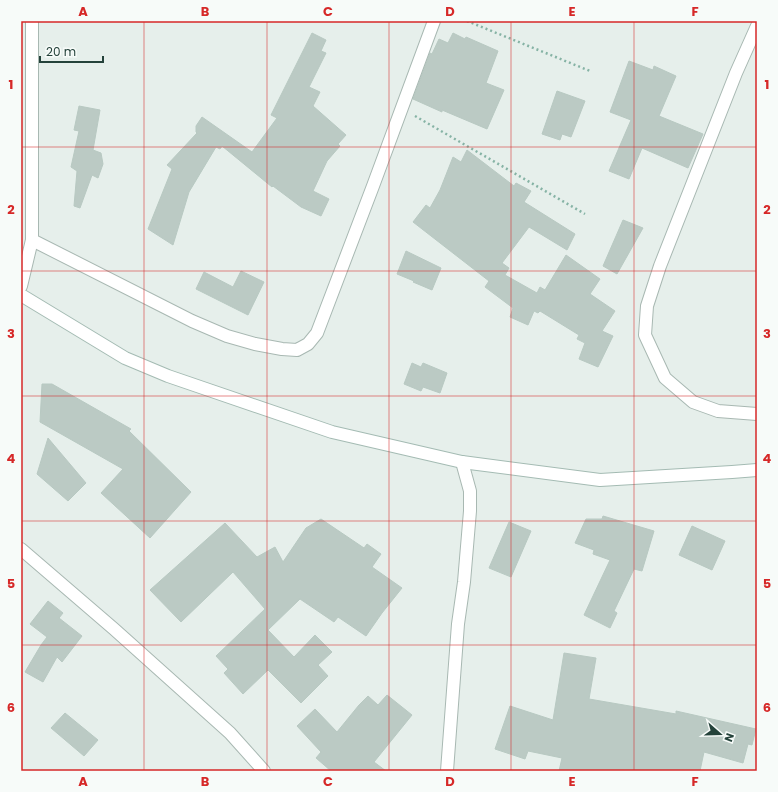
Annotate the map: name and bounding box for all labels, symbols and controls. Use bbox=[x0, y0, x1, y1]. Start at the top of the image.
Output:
text: A bbox=[78, 2, 88, 21]
text: B bbox=[201, 2, 210, 21]
text: C bbox=[323, 2, 333, 21]
text: D bbox=[445, 2, 455, 21]
text: E bbox=[568, 2, 576, 21]
text: F bbox=[691, 2, 699, 21]
scale bar bbox=[40, 38, 103, 64]
text: 20 m bbox=[46, 43, 76, 60]
text: 1 bbox=[9, 75, 13, 94]
text: 1 bbox=[765, 75, 769, 94]
text: 2 bbox=[7, 200, 15, 219]
text: 2 bbox=[763, 200, 771, 219]
text: 3 bbox=[7, 324, 15, 343]
text: 3 bbox=[763, 324, 771, 343]
text: 4 bbox=[7, 449, 16, 468]
text: 4 bbox=[763, 449, 772, 468]
text: 5 bbox=[7, 574, 15, 593]
text: 5 bbox=[763, 574, 771, 593]
text: 6 bbox=[7, 698, 15, 717]
text: 6 bbox=[763, 698, 771, 717]
north arrow bbox=[700, 714, 740, 754]
text: N bbox=[720, 731, 738, 744]
text: A bbox=[78, 772, 88, 791]
text: B bbox=[201, 772, 210, 791]
text: C bbox=[323, 772, 333, 791]
text: D bbox=[445, 772, 455, 791]
text: E bbox=[568, 772, 576, 791]
text: F bbox=[691, 772, 699, 791]

